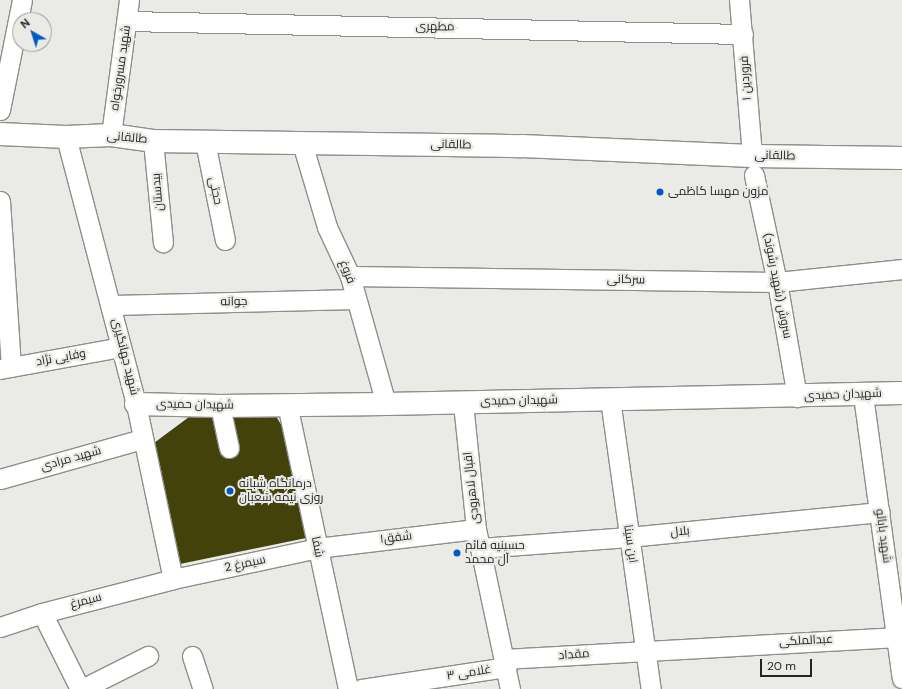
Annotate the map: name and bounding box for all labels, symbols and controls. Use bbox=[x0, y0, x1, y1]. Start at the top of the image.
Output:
north arrow bbox=[12, 12, 52, 52]
text: N bbox=[18, 15, 33, 31]
street label: مطهری bbox=[415, 19, 455, 35]
street label: شهید مسرورخواه bbox=[108, 24, 134, 112]
street label: فروردین ۱ bbox=[737, 55, 755, 101]
street label: طالقانی bbox=[106, 129, 148, 147]
street label: طالقانی bbox=[430, 137, 472, 153]
street label: طالقانی bbox=[754, 148, 796, 164]
street label: بیدستان bbox=[149, 172, 167, 212]
street label: حجتی bbox=[205, 176, 225, 206]
place label: مزون مهسا کاظمی bbox=[668, 185, 768, 199]
marker: مزون مهسا کاظمی bbox=[655, 187, 665, 197]
street label: سروش (شهید رشوند) bbox=[760, 232, 794, 340]
street label: فروغ bbox=[336, 258, 358, 286]
street label: سرکانی bbox=[607, 272, 645, 288]
street label: جوانه bbox=[220, 295, 248, 309]
street label: شهید جهانگیری bbox=[108, 317, 142, 397]
street label: وفایی نژاد bbox=[35, 347, 87, 369]
street label: شهیدان حمیدی bbox=[804, 386, 882, 404]
street label: شهیدان حمیدی bbox=[480, 393, 558, 409]
street label: شهیدان حمیدی bbox=[156, 397, 234, 413]
street label: شهید مرادی bbox=[39, 444, 103, 474]
street label: اقبال لاهرودی bbox=[461, 451, 483, 525]
place label: درمانگاه شبانه روزی نیمه شعبان bbox=[239, 477, 323, 505]
marker: درمانگاه شبانه روزی نیمه شعبان bbox=[224, 485, 236, 497]
street label: شهید بابالو bbox=[872, 508, 894, 564]
street label: ابن سینا bbox=[620, 524, 640, 564]
street label: بلال bbox=[670, 524, 690, 540]
street label: ۱شفق bbox=[379, 529, 413, 547]
street label: شِفا bbox=[308, 535, 326, 559]
place label: حسینیه قائم آل محمد bbox=[465, 539, 525, 567]
marker: حسینیه قائم آل محمد bbox=[452, 548, 462, 558]
street label: سیمرغ 2 bbox=[223, 553, 267, 575]
street label: سیمرغ bbox=[69, 590, 103, 612]
street label: عبدالملکی bbox=[779, 632, 833, 650]
street label: مقداد bbox=[558, 647, 590, 663]
scale bar bbox=[762, 651, 814, 677]
text: 20 m bbox=[767, 658, 796, 674]
street label: غلامی ۳ bbox=[446, 662, 492, 684]

